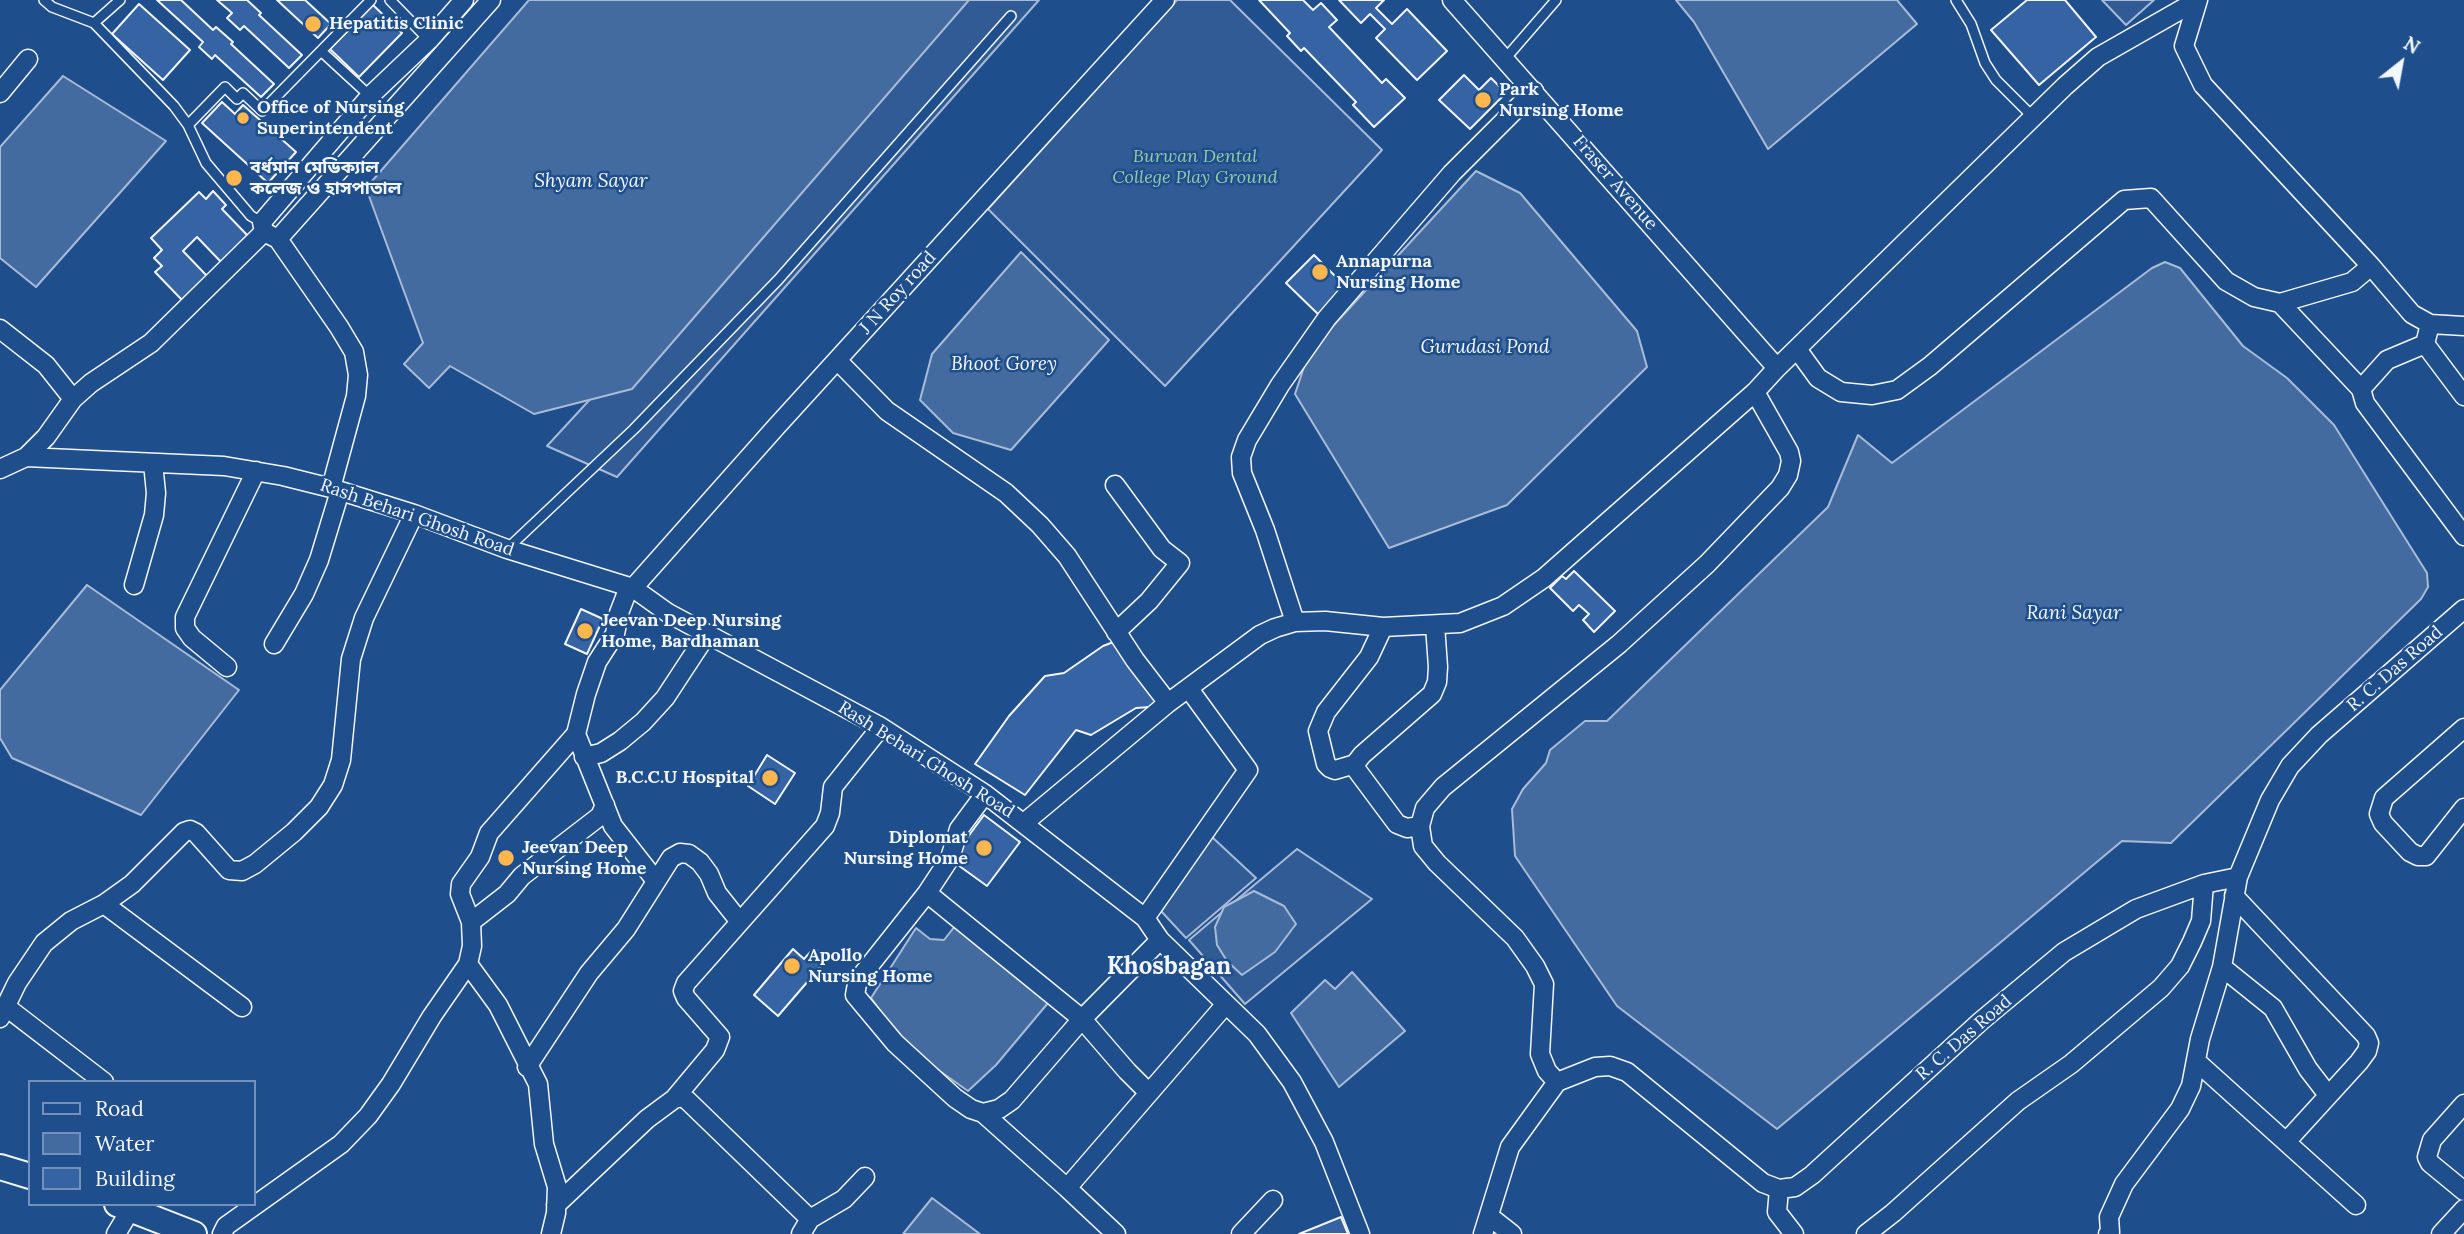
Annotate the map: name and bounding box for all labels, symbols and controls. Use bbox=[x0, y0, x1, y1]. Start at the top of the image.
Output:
place label: Hepatitis Clinic bbox=[329, 13, 464, 35]
marker: Hepatitis Clinic bbox=[303, 14, 323, 34]
north arrow bbox=[2366, 28, 2436, 98]
text: N bbox=[2399, 31, 2424, 59]
place label: Park Nursing Home bbox=[1499, 79, 1624, 122]
marker: Park Nursing Home bbox=[1473, 90, 1493, 110]
place label: Office of Nursing Superintendent bbox=[257, 97, 404, 140]
marker: Office of Nursing Superintendent bbox=[235, 110, 251, 126]
street label: Fraser Avenue bbox=[1568, 131, 1662, 235]
park label: Burwan Dental College Play Ground bbox=[1112, 146, 1278, 188]
place label: বর্ধমান মেডিক্যাল কলেজ ও হাসপাতাল bbox=[250, 157, 401, 200]
marker: বর্ধমান মেডিক্যাল কলেজ ও হাসপাতাল bbox=[224, 168, 244, 188]
water label: Shyam Sayar bbox=[534, 171, 648, 193]
street label: J N Roy road bbox=[855, 247, 941, 339]
place label: Annapurna Nursing Home bbox=[1336, 251, 1461, 294]
marker: Annapurna Nursing Home bbox=[1310, 262, 1330, 282]
water label: Gurudasi Pond bbox=[1421, 337, 1549, 359]
water label: Bhoot Gorey bbox=[951, 354, 1057, 376]
street label: Rash Behari Ghosh Road bbox=[317, 475, 517, 561]
water label: Rani Sayar bbox=[2026, 603, 2122, 625]
place label: Jeevan Deep Nursing Home, Bardhaman bbox=[601, 610, 781, 652]
marker: Jeevan Deep Nursing Home, Bardhaman bbox=[575, 621, 595, 641]
street label: R. C. Das Road bbox=[2343, 622, 2447, 716]
street label: Rash Behari Ghosh Road bbox=[834, 697, 1018, 823]
place label: B.C.C.U Hospital bbox=[616, 767, 754, 789]
marker: B.C.C.U Hospital bbox=[760, 768, 780, 788]
place label: Diplomat Nursing Home bbox=[843, 827, 968, 870]
place label: Jeevan Deep Nursing Home bbox=[522, 837, 647, 880]
marker: Diplomat Nursing Home bbox=[974, 838, 994, 858]
marker: Jeevan Deep Nursing Home bbox=[496, 848, 516, 868]
place label: Apollo Nursing Home bbox=[808, 945, 933, 988]
district label: Khosbagan bbox=[1107, 953, 1231, 981]
marker: Apollo Nursing Home bbox=[782, 956, 802, 976]
street label: R. C. Das Road bbox=[1912, 991, 2016, 1085]
legend bbox=[28, 1080, 256, 1206]
text: Road bbox=[95, 1095, 144, 1122]
text: Water bbox=[95, 1130, 154, 1157]
text: Building bbox=[95, 1165, 175, 1192]

